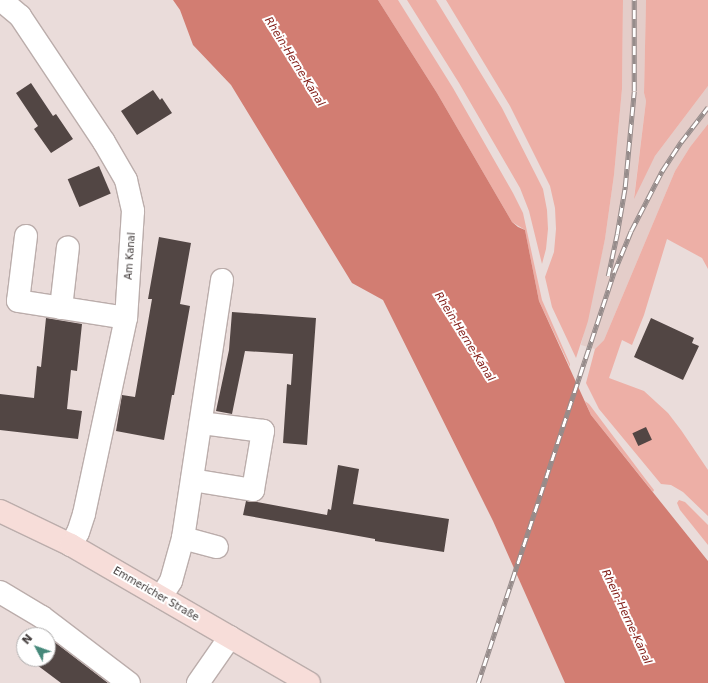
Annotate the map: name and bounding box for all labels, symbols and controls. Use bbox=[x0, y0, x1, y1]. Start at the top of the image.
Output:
water label: Rhein-Herne-Kanal bbox=[261, 15, 327, 109]
street label: Am Kanal bbox=[122, 232, 138, 280]
water label: Rhein-Herne-Kanal bbox=[431, 290, 497, 384]
street label: Emmericher Straße bbox=[111, 565, 201, 623]
water label: Rhein-Herne-Kanal bbox=[598, 568, 654, 666]
north arrow bbox=[16, 627, 56, 667]
text: N bbox=[19, 632, 35, 647]

